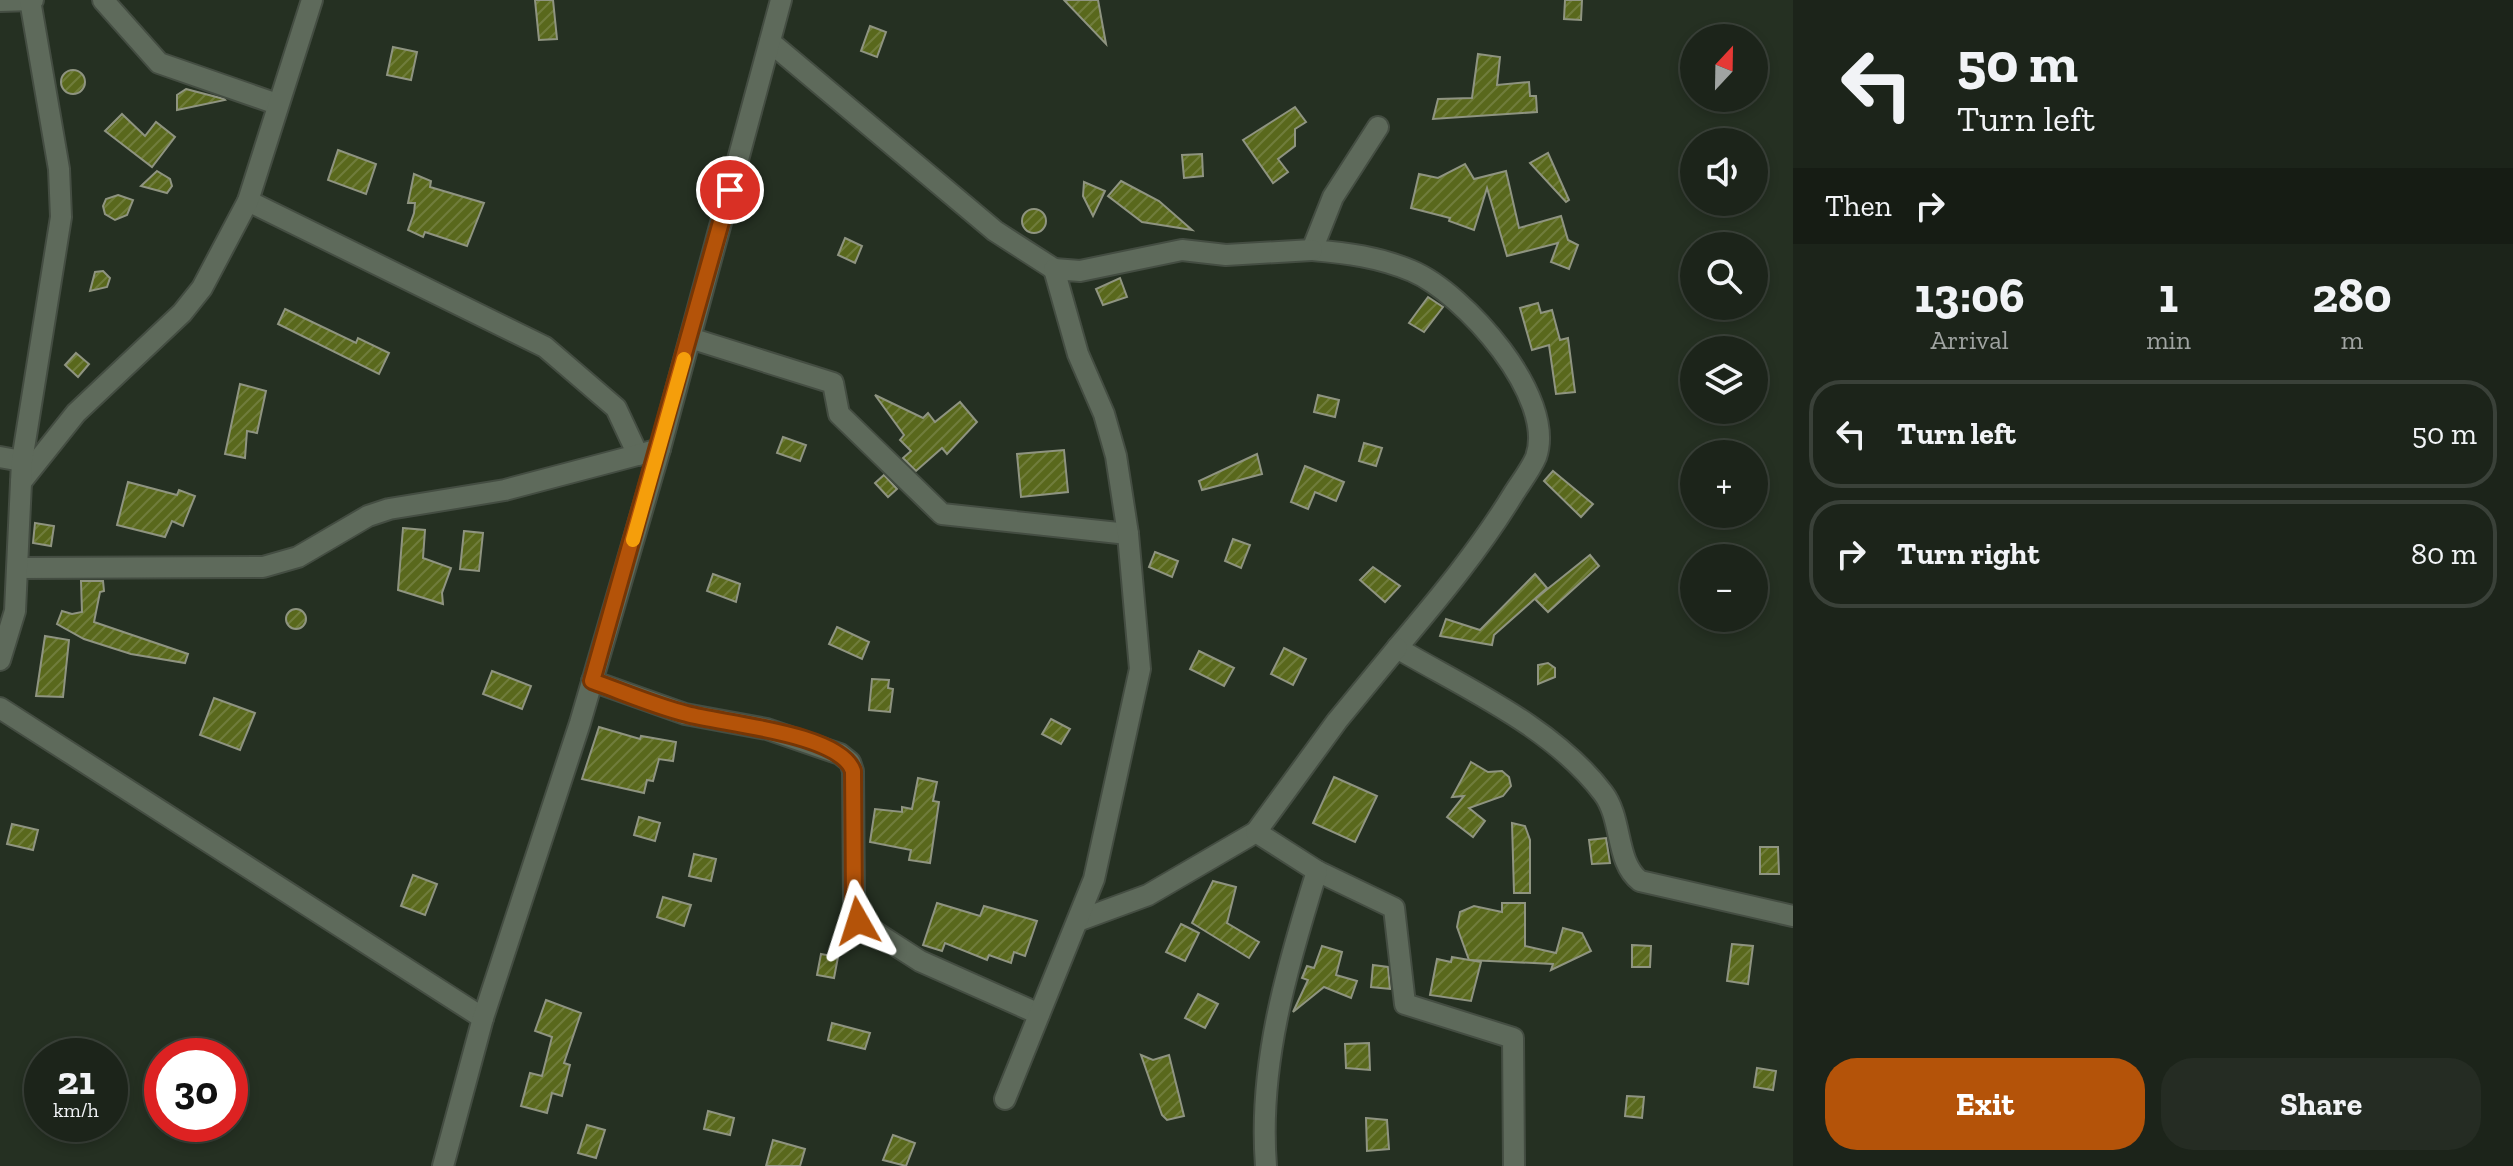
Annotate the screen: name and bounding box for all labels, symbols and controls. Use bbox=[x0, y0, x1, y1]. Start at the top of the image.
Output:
north arrow bbox=[1680, 24, 1768, 112]
map controls bbox=[1680, 24, 1768, 632]
text: 50 m bbox=[1957, 29, 2078, 96]
icon: left bbox=[1825, 32, 1929, 136]
text: Turn left bbox=[1957, 97, 2095, 140]
button: sound bbox=[1680, 128, 1768, 216]
pin bbox=[696, 156, 764, 224]
icon: arrive bbox=[708, 168, 752, 212]
icon: right bbox=[1908, 184, 1952, 228]
text: Then bbox=[1825, 188, 1892, 224]
button: search bbox=[1680, 232, 1768, 320]
text: 13:06 bbox=[1914, 267, 2025, 324]
text: 1 bbox=[2159, 267, 2178, 324]
text: 280 bbox=[2312, 267, 2392, 324]
text: Arrival bbox=[1930, 324, 2009, 356]
text: min bbox=[2146, 324, 2191, 356]
text: m bbox=[2341, 324, 2363, 356]
button: layers bbox=[1680, 336, 1768, 424]
icon: left bbox=[1829, 412, 1873, 456]
text: Turn left bbox=[1897, 416, 2016, 452]
text: 50 m bbox=[2412, 416, 2477, 452]
button: + bbox=[1680, 440, 1768, 528]
icon: right bbox=[1829, 532, 1873, 576]
text: Turn right bbox=[1897, 536, 2039, 572]
text: 80 m bbox=[2411, 536, 2477, 572]
button: − bbox=[1680, 544, 1768, 632]
position arrow bbox=[816, 879, 900, 963]
speed limit sign: 30 bbox=[144, 1038, 248, 1142]
text: 21 bbox=[57, 1056, 95, 1104]
button: Exit bbox=[1825, 1058, 2145, 1150]
button: Share bbox=[2161, 1058, 2481, 1150]
text: km/h bbox=[53, 1098, 99, 1122]

